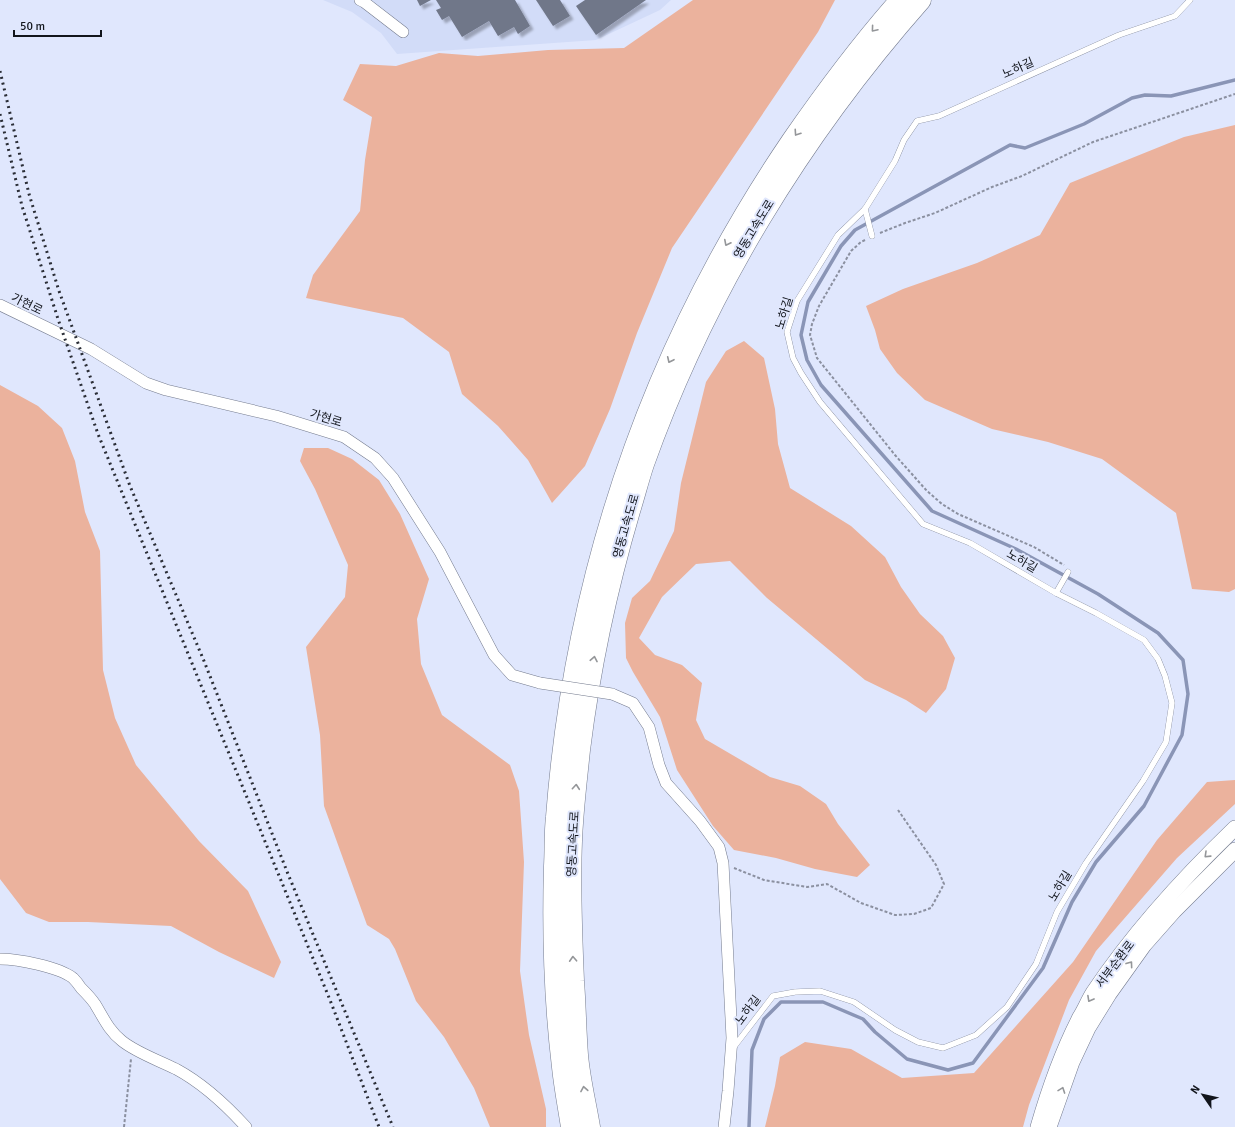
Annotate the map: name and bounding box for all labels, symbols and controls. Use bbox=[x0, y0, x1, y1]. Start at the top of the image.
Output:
scale bar bbox=[14, 12, 101, 38]
text: 50 m bbox=[20, 19, 45, 34]
one-way arrow bbox=[872, 24, 879, 32]
street label: 노하길 bbox=[1000, 55, 1036, 82]
one-way arrow bbox=[795, 129, 802, 136]
street label: 영동고속도로 bbox=[731, 197, 778, 262]
one-way arrow bbox=[725, 239, 732, 246]
street label: 가현로 bbox=[9, 290, 45, 318]
street label: 노하길 bbox=[772, 295, 796, 331]
one-way arrow bbox=[667, 355, 675, 363]
street label: 가현로 bbox=[308, 406, 344, 430]
street label: 영동고속도로 bbox=[610, 492, 643, 560]
street label: 노하길 bbox=[1004, 547, 1040, 576]
one-way arrow bbox=[589, 655, 597, 662]
one-way arrow bbox=[572, 784, 581, 790]
street label: 영동고속도로 bbox=[564, 811, 583, 877]
one-way arrow bbox=[1204, 850, 1212, 858]
street label: 노하길 bbox=[1045, 868, 1075, 904]
street label: 서부순환로 bbox=[1093, 938, 1138, 991]
one-way arrow bbox=[569, 956, 578, 962]
one-way arrow bbox=[1125, 962, 1132, 969]
street label: 노하길 bbox=[732, 993, 764, 1028]
one-way arrow bbox=[1087, 995, 1095, 1002]
north arrow bbox=[1183, 1075, 1223, 1115]
text: N bbox=[1188, 1083, 1203, 1096]
one-way arrow bbox=[580, 1085, 588, 1092]
one-way arrow bbox=[1057, 1087, 1065, 1094]

